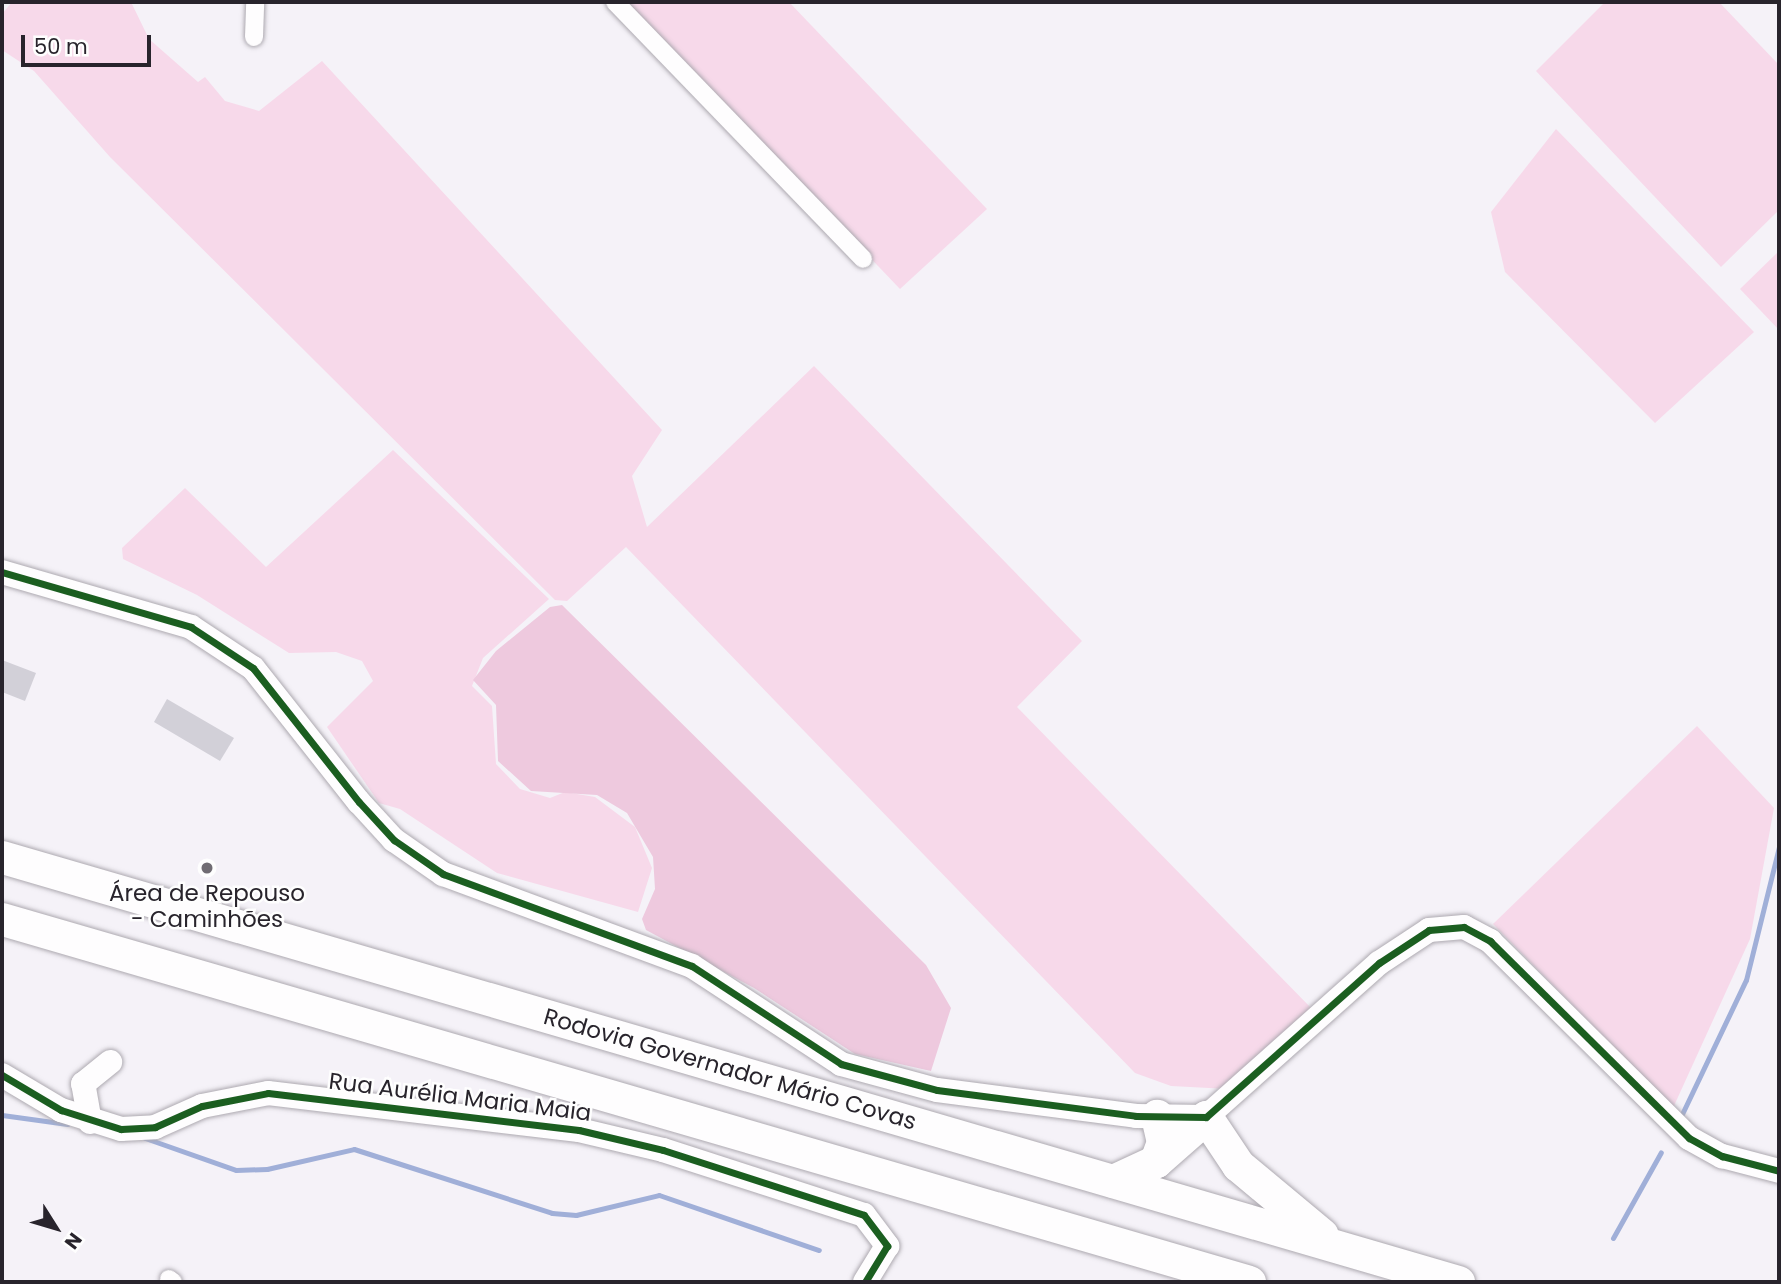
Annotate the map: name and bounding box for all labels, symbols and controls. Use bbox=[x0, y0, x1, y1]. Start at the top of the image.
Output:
scale bar bbox=[24, 21, 154, 65]
text: 50 m bbox=[34, 32, 88, 61]
marker: Área de Repouso - Caminhões bbox=[199, 860, 215, 876]
place label: Área de Repouso - Caminhões bbox=[109, 879, 305, 933]
street label: Rodovia Governador Mário Covas bbox=[541, 1003, 919, 1135]
street label: Rua Aurélia Maria Maia bbox=[327, 1067, 593, 1127]
north arrow bbox=[21, 1193, 91, 1263]
text: N bbox=[58, 1227, 88, 1255]

